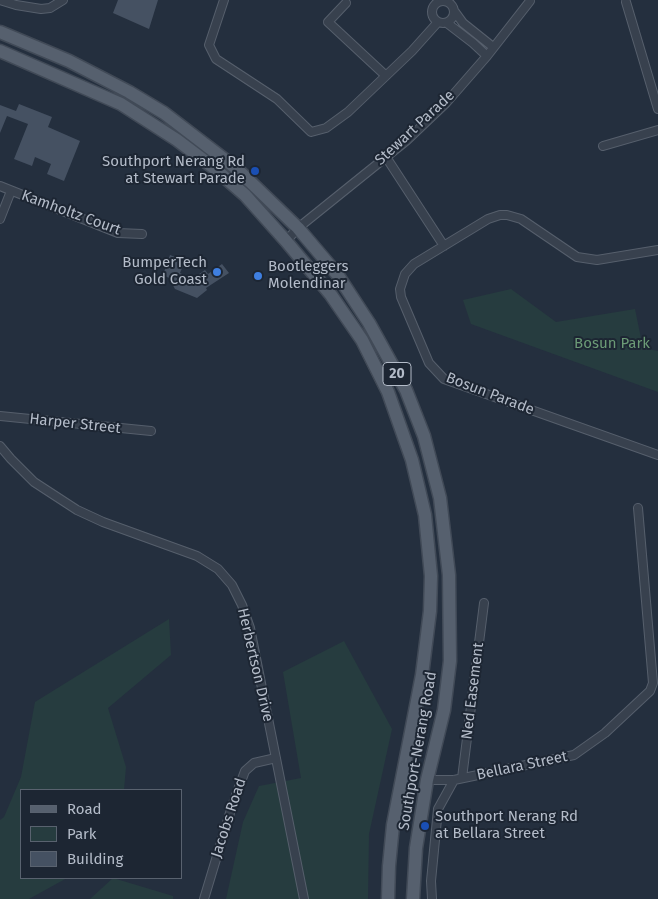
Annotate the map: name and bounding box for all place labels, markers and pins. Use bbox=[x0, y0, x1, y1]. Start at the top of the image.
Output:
place label: Southport Nerang Rd at Stewart Parade bbox=[102, 153, 245, 188]
marker: Southport Nerang Rd at Stewart Parade bbox=[249, 165, 261, 177]
place label: BumperTech Gold Coast bbox=[122, 254, 207, 289]
place label: Bootleggers Molendinar bbox=[268, 258, 349, 293]
marker: BumperTech Gold Coast bbox=[211, 266, 223, 278]
marker: Bootleggers Molendinar bbox=[252, 270, 264, 282]
place label: Southport Nerang Rd at Bellara Street bbox=[435, 808, 578, 843]
marker: Southport Nerang Rd at Bellara Street bbox=[419, 820, 431, 832]

